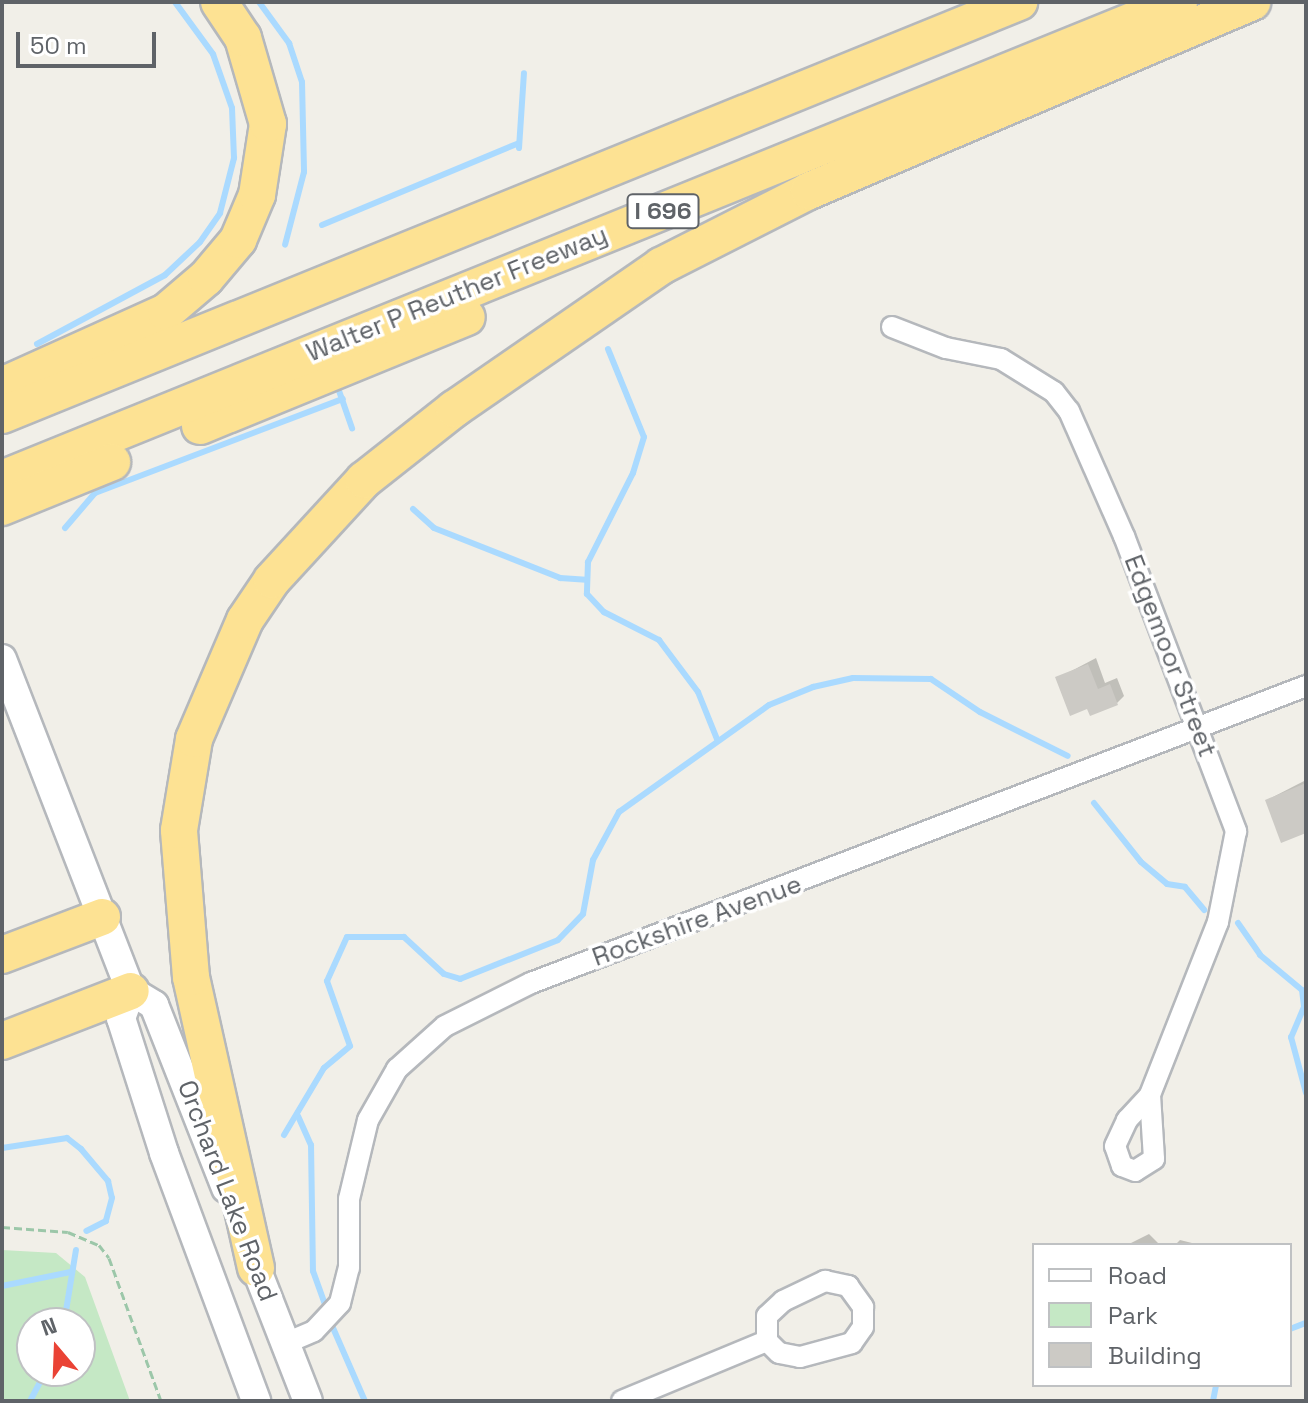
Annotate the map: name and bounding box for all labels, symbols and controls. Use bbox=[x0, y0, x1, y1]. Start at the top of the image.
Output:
scale bar bbox=[20, 16, 160, 66]
text: 50 m bbox=[30, 30, 87, 61]
road number: I 696 bbox=[625, 191, 701, 231]
street label: Walter P Reuther Freeway bbox=[302, 219, 612, 369]
street label: Edgemoor Street bbox=[1117, 551, 1223, 761]
street label: Rockshire Avenue bbox=[588, 869, 806, 973]
street label: Orchard Lake Road bbox=[170, 1076, 284, 1306]
legend bbox=[1032, 1243, 1292, 1387]
text: Road bbox=[1108, 1260, 1167, 1291]
text: Park bbox=[1108, 1300, 1158, 1331]
north arrow bbox=[16, 1307, 96, 1387]
text: N bbox=[37, 1311, 60, 1342]
text: Building bbox=[1108, 1340, 1202, 1371]

